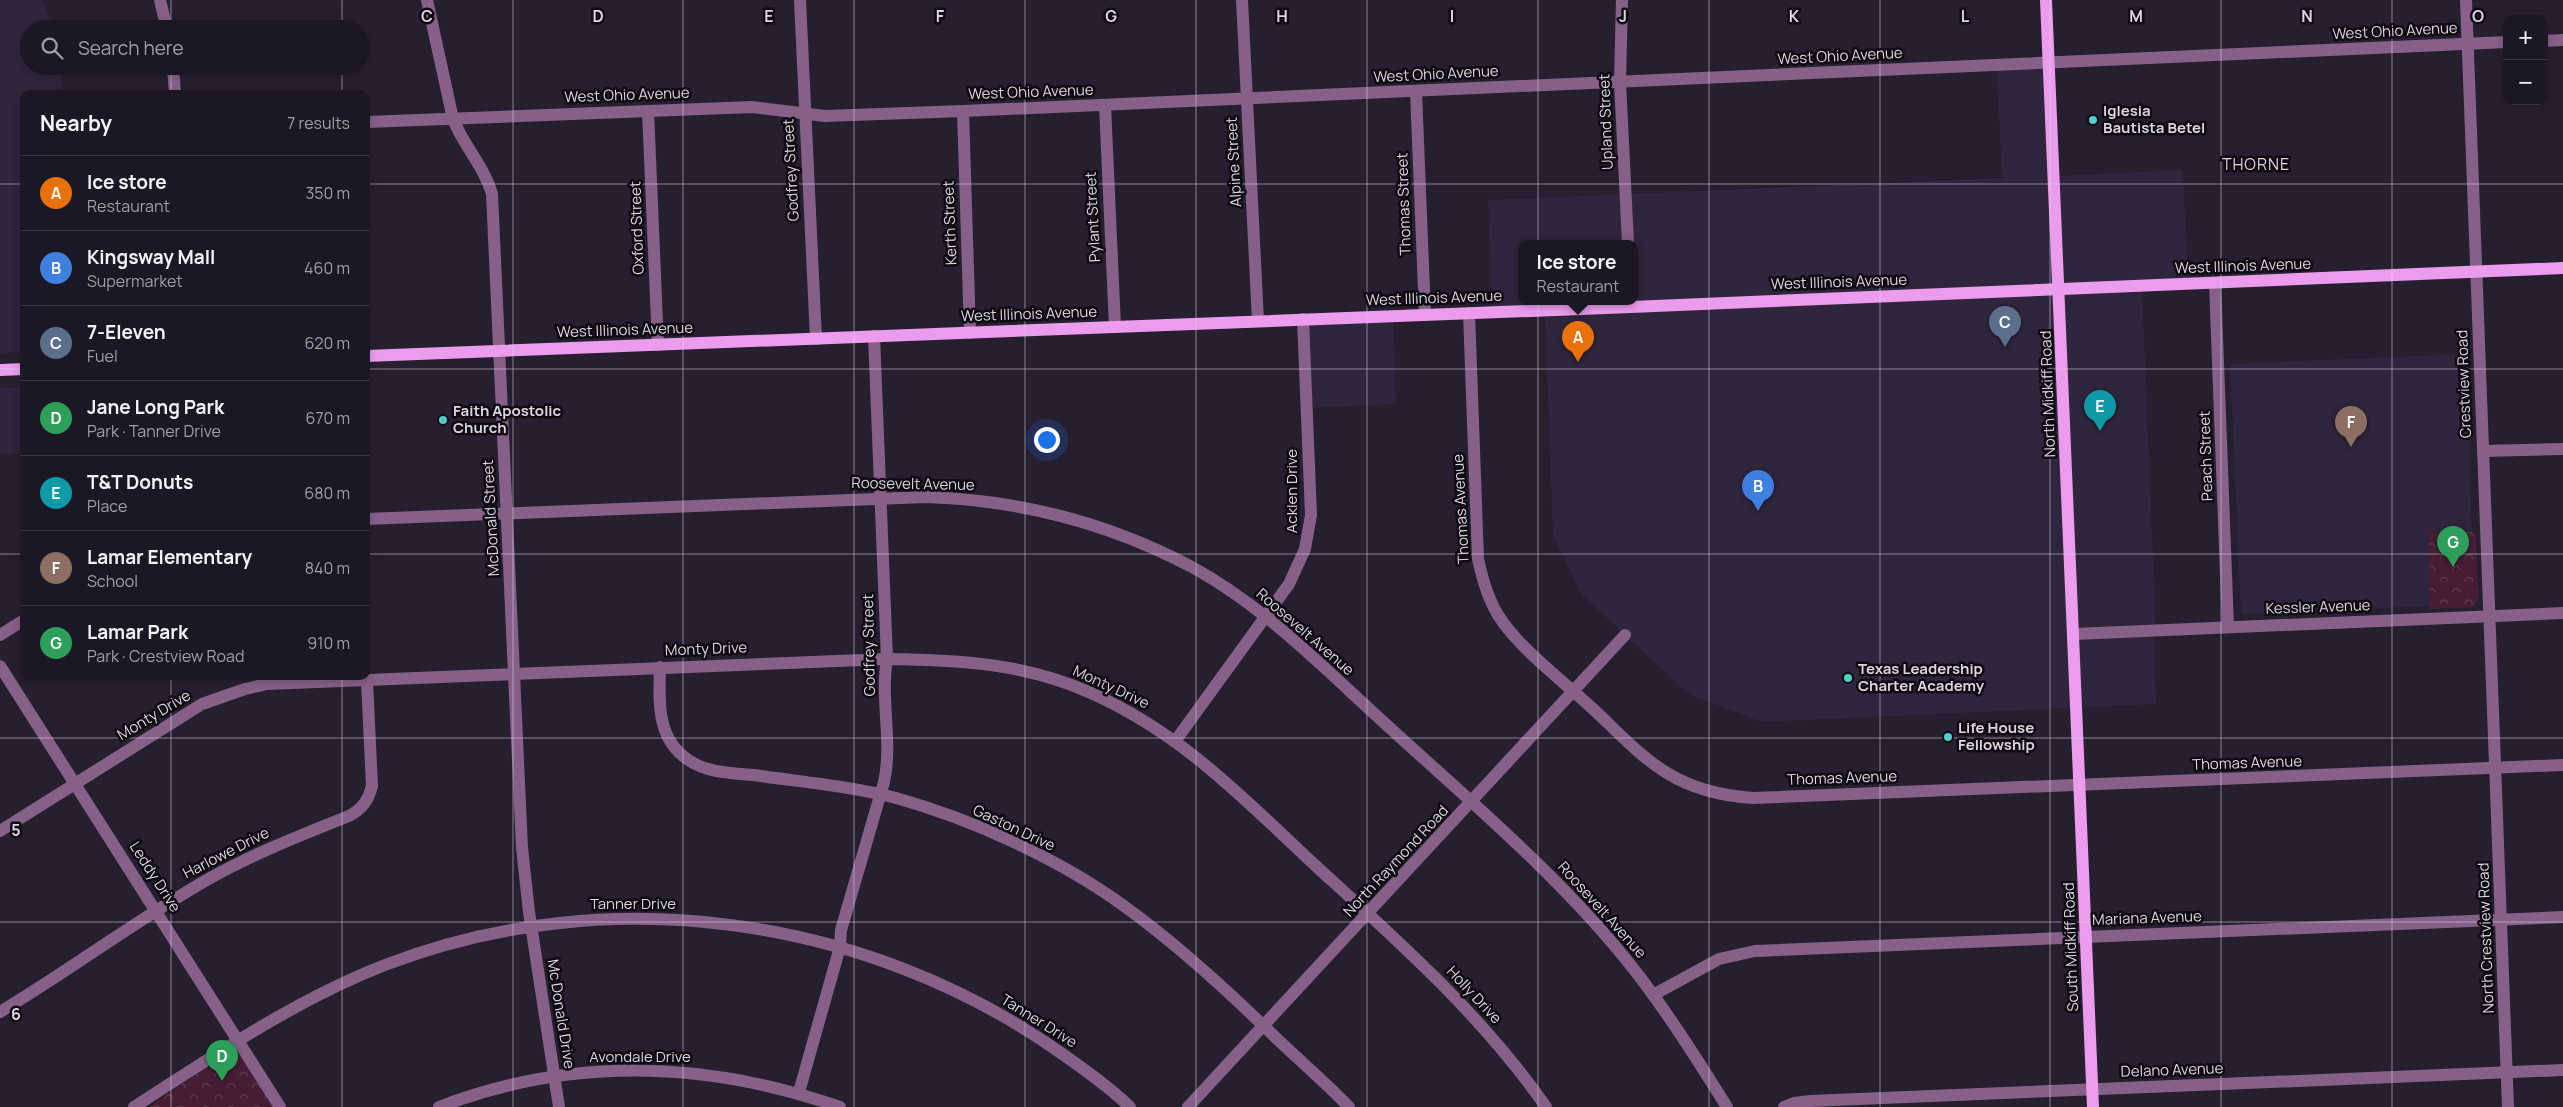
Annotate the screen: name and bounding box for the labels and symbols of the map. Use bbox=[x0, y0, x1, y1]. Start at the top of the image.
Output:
text: C bbox=[421, 5, 433, 27]
text: D bbox=[592, 5, 604, 27]
text: E bbox=[764, 5, 774, 27]
text: F bbox=[936, 5, 945, 27]
text: G bbox=[1105, 5, 1117, 27]
text: H bbox=[1276, 5, 1288, 27]
text: I bbox=[1450, 5, 1454, 27]
text: J bbox=[1619, 5, 1627, 27]
text: K bbox=[1789, 5, 1800, 27]
text: L bbox=[1961, 5, 1970, 27]
text: M bbox=[2129, 5, 2143, 27]
text: N bbox=[2301, 5, 2313, 27]
text: O bbox=[2472, 5, 2484, 27]
street label: West Ohio Avenue bbox=[2332, 17, 2458, 44]
street label: West Ohio Avenue bbox=[1777, 42, 1903, 69]
street label: West Ohio Avenue bbox=[1373, 60, 1499, 87]
street label: Upland Street bbox=[1593, 74, 1618, 170]
street label: West Ohio Avenue bbox=[968, 79, 1094, 104]
street label: West Ohio Avenue bbox=[564, 82, 690, 107]
place label: Iglesia Bautista Betel bbox=[2103, 100, 2205, 138]
marker: Iglesia Bautista Betel bbox=[2087, 114, 2099, 126]
street label: Alpine Street bbox=[1221, 116, 1246, 208]
street label: Godfrey Street bbox=[777, 118, 804, 222]
street label: Thomas Street bbox=[1391, 152, 1416, 256]
district label: THORNE bbox=[2222, 153, 2290, 175]
street label: Pylant Street bbox=[1080, 171, 1105, 263]
street label: Kerth Street bbox=[938, 180, 961, 266]
street label: Oxford Street bbox=[624, 181, 649, 275]
street label: West Illinois Avenue bbox=[2175, 253, 2312, 278]
street label: West Illinois Avenue bbox=[1771, 269, 1908, 294]
street label: West Illinois Avenue bbox=[1366, 285, 1503, 310]
street label: West Illinois Avenue bbox=[961, 301, 1098, 326]
pin: C bbox=[1989, 306, 2021, 347]
street label: West Illinois Avenue bbox=[557, 317, 694, 342]
pin: A bbox=[1562, 321, 1594, 362]
street label: North Midkiff Road bbox=[2035, 330, 2060, 458]
street label: Crestview Road bbox=[2451, 330, 2476, 438]
pin: E bbox=[2084, 390, 2116, 431]
place label: Faith Apostolic Church bbox=[453, 400, 562, 438]
pin: F bbox=[2335, 406, 2367, 447]
street label: Peach Street bbox=[2193, 411, 2218, 501]
marker: Faith Apostolic Church bbox=[437, 414, 449, 426]
your location bbox=[1034, 427, 1060, 453]
street label: Acklen Drive bbox=[1281, 449, 1302, 533]
street label: Thomas Avenue bbox=[1447, 453, 1474, 565]
street label: McDonald Street bbox=[477, 459, 504, 577]
pin: B bbox=[1742, 470, 1774, 511]
street label: Roosevelt Avenue bbox=[851, 472, 975, 495]
pin: G bbox=[2437, 526, 2469, 567]
street label: Roosevelt Avenue bbox=[1252, 583, 1359, 680]
street label: Godfrey Street bbox=[857, 594, 880, 696]
street label: Kessler Avenue bbox=[2265, 594, 2371, 619]
street label: Monty Drive bbox=[665, 637, 748, 660]
place label: Texas Leadership Charter Academy bbox=[1858, 658, 1985, 696]
street label: Monty Drive bbox=[1070, 660, 1153, 714]
marker: Texas Leadership Charter Academy bbox=[1842, 672, 1854, 684]
street label: Monty Drive bbox=[113, 684, 195, 745]
place label: Life House Fellowship bbox=[1958, 717, 2035, 755]
marker: Life House Fellowship bbox=[1942, 731, 1954, 743]
street label: Thomas Avenue bbox=[2192, 750, 2303, 775]
street label: Thomas Avenue bbox=[1787, 765, 1898, 790]
street label: Gaston Drive bbox=[970, 799, 1059, 856]
street label: North Raymond Road bbox=[1338, 800, 1453, 921]
text: 5 bbox=[11, 819, 21, 841]
street label: Harlowe Drive bbox=[179, 822, 273, 883]
street label: Leddy Drive bbox=[125, 837, 186, 916]
street label: Roosevelt Avenue bbox=[1553, 857, 1652, 963]
street label: North Crestview Road bbox=[2472, 862, 2499, 1014]
street label: South Midkiff Road bbox=[2058, 882, 2083, 1012]
street label: Tanner Drive bbox=[590, 893, 676, 914]
street label: Mariana Avenue bbox=[2092, 905, 2202, 930]
street label: Mc Donald Drive bbox=[542, 958, 581, 1070]
street label: Holly Drive bbox=[1442, 961, 1507, 1028]
street label: Tanner Drive bbox=[997, 989, 1082, 1052]
text: 6 bbox=[11, 1003, 21, 1025]
pin: D bbox=[206, 1040, 238, 1081]
street label: Avondale Drive bbox=[589, 1046, 691, 1067]
street label: Delano Avenue bbox=[2120, 1057, 2224, 1082]

